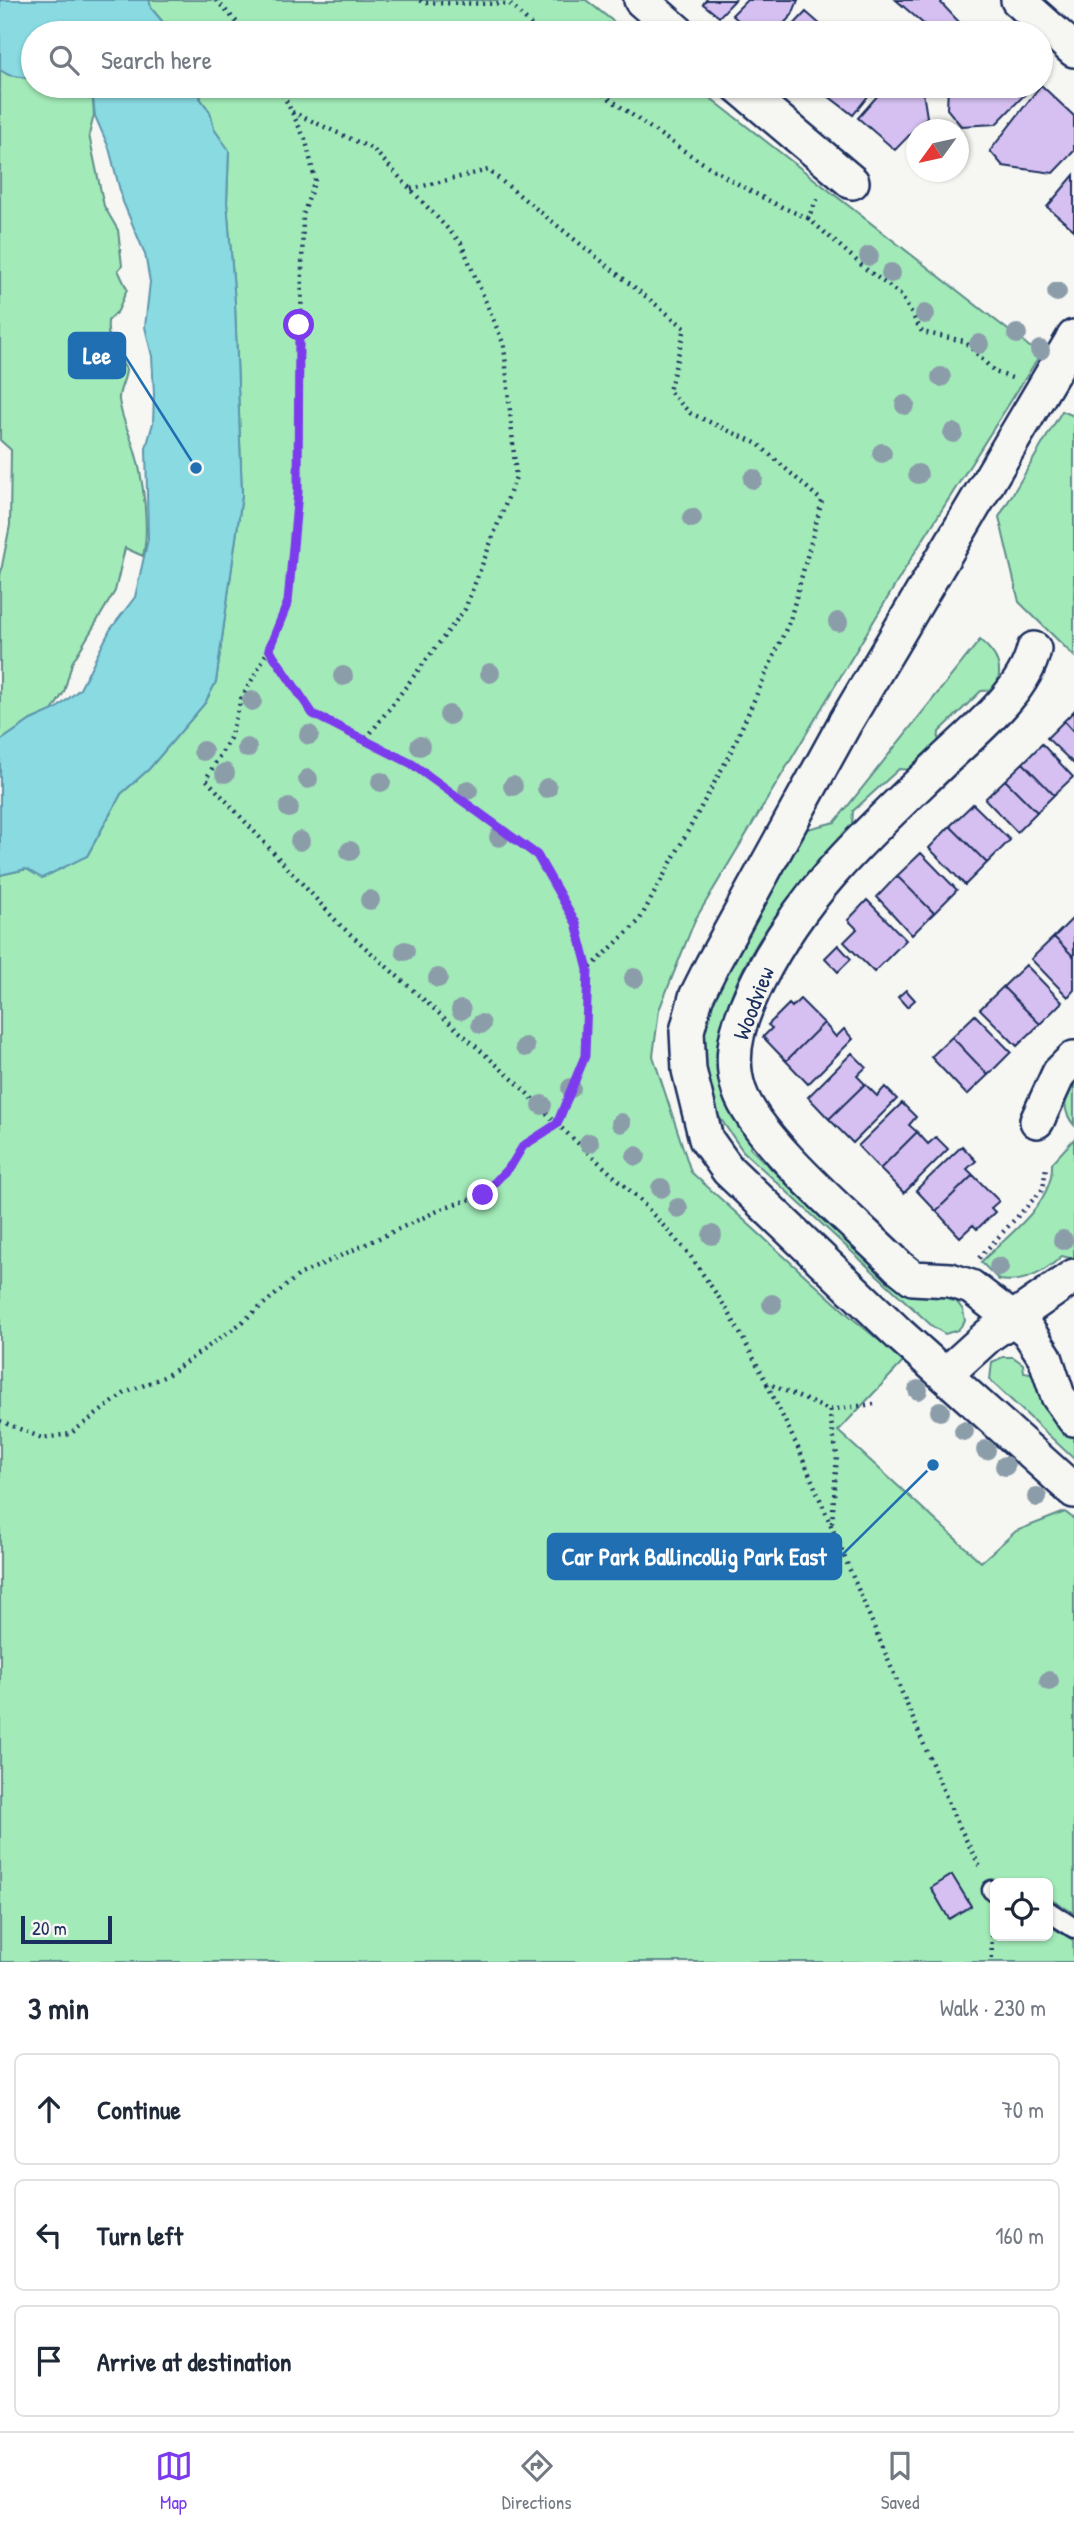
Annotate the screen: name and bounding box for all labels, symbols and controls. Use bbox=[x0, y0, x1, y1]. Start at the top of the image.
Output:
search box bbox=[21, 21, 1053, 98]
icon: search bbox=[45, 41, 83, 79]
text: Search here bbox=[101, 42, 212, 77]
north arrow bbox=[906, 119, 969, 182]
route start bbox=[283, 309, 314, 340]
callout: Lee bbox=[69, 333, 125, 378]
text: Lee bbox=[83, 339, 111, 371]
street label: Woodview bbox=[725, 962, 781, 1044]
route end bbox=[467, 1179, 498, 1210]
callout: Car Park Ballincollig Park East bbox=[548, 1534, 841, 1579]
text: Car Park Ballincollig Park East bbox=[561, 1540, 827, 1573]
map controls bbox=[990, 1878, 1053, 1941]
button: locate bbox=[990, 1878, 1053, 1941]
scale bar bbox=[21, 1913, 112, 1945]
text: 20 m bbox=[32, 1915, 67, 1941]
text: 3 min bbox=[28, 1988, 89, 2028]
text: Walk · 230 m bbox=[940, 1992, 1046, 2023]
icon: ahead bbox=[30, 2090, 68, 2128]
text: Continue bbox=[97, 2092, 181, 2127]
text: 70 m bbox=[1001, 2094, 1044, 2125]
icon: left bbox=[30, 2216, 68, 2254]
text: Turn left bbox=[97, 2218, 183, 2253]
text: 160 m bbox=[995, 2220, 1044, 2251]
icon: arrive bbox=[30, 2342, 68, 2380]
text: Arrive at destination bbox=[97, 2344, 292, 2379]
tab: Map bbox=[155, 2447, 193, 2515]
tab: Directions bbox=[502, 2447, 572, 2515]
tab: Saved bbox=[881, 2447, 919, 2515]

